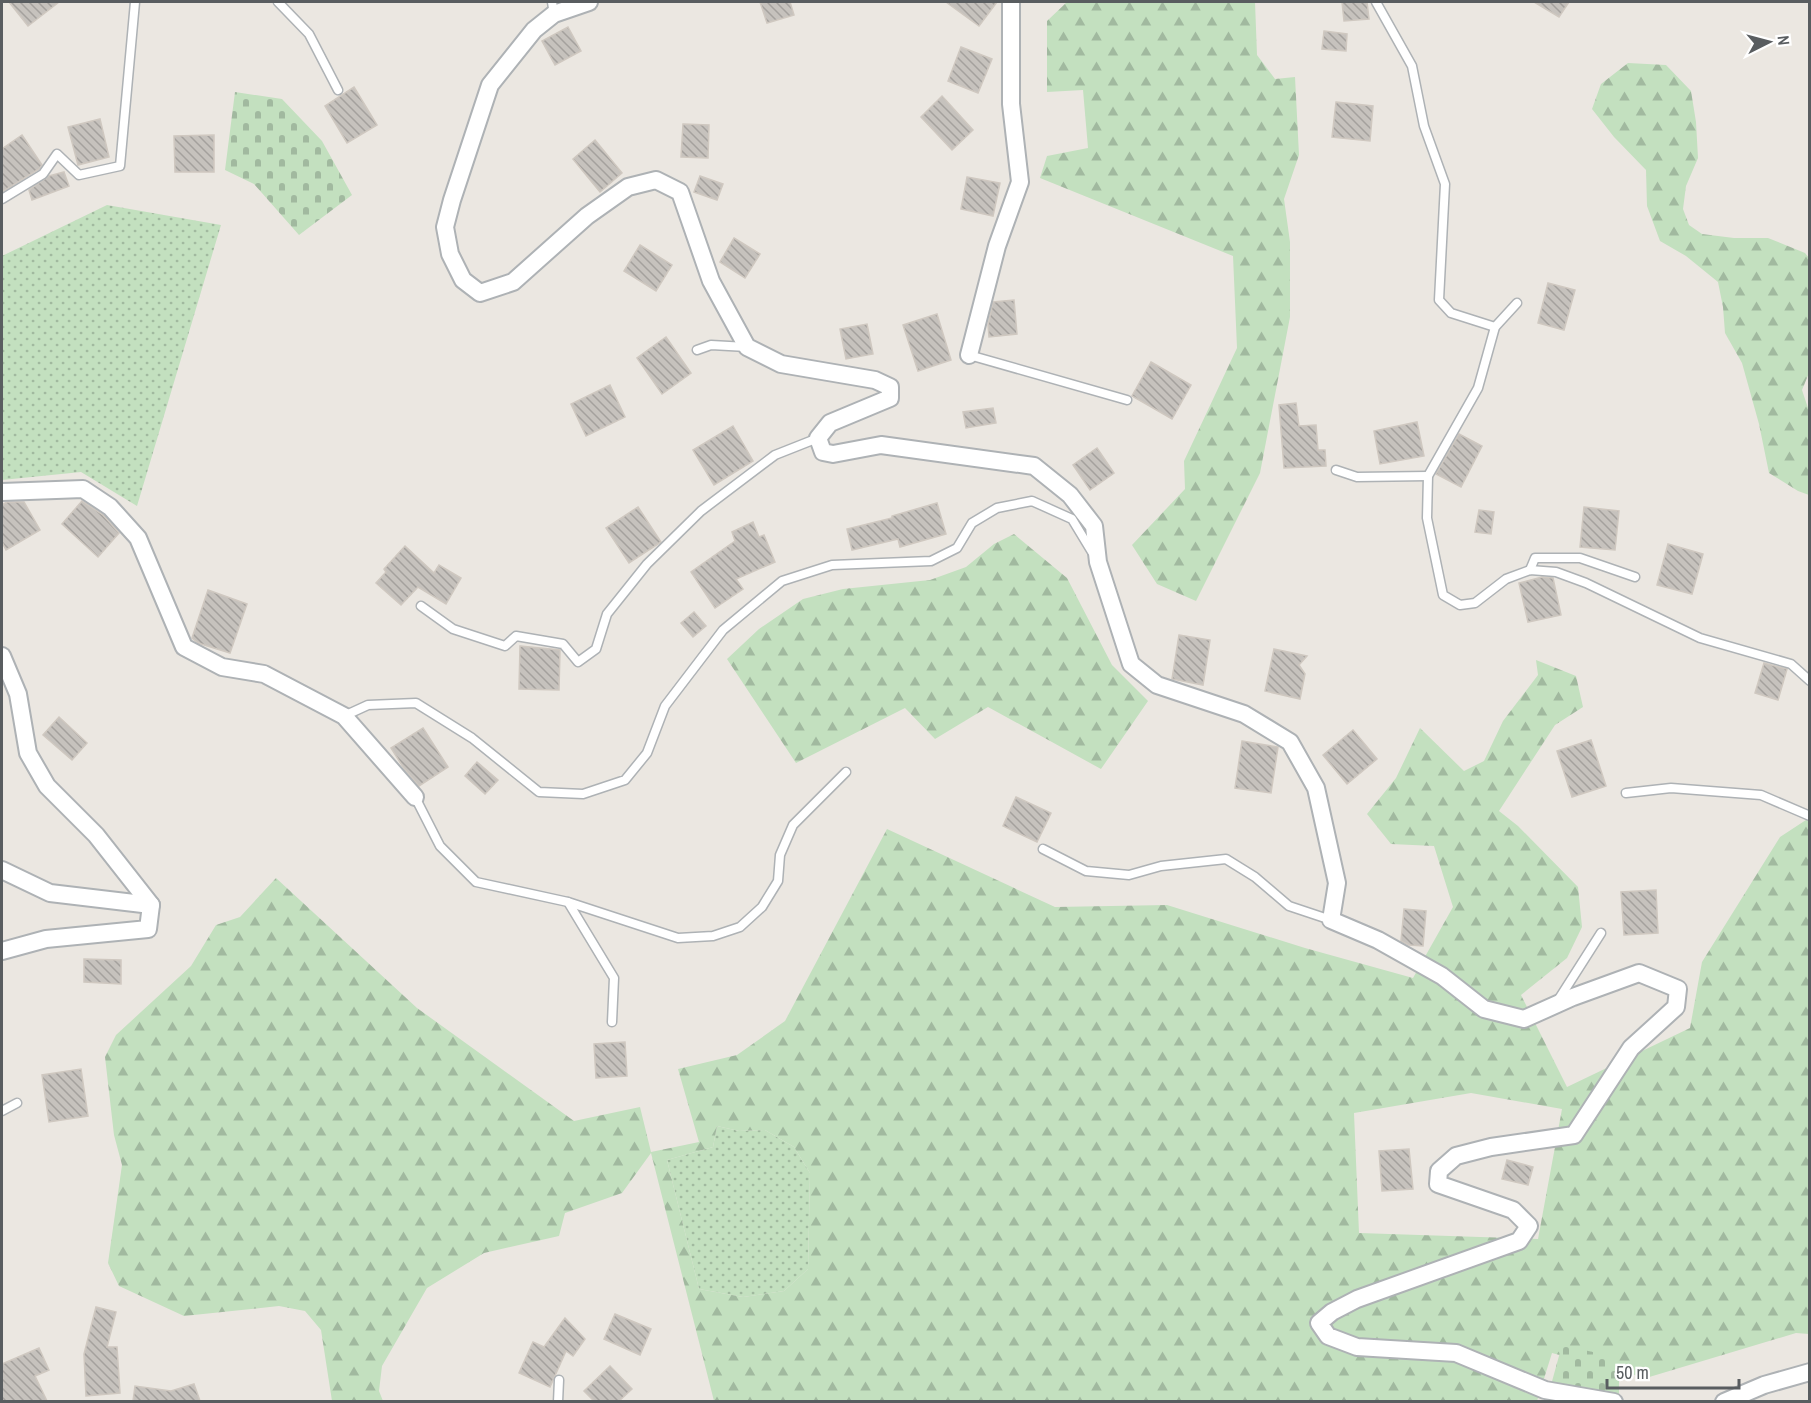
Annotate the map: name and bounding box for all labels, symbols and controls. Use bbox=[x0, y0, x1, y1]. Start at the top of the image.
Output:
north arrow bbox=[1739, 12, 1799, 72]
text: N bbox=[1772, 35, 1795, 46]
scale bar bbox=[1607, 1352, 1739, 1390]
text: 50 m bbox=[1616, 1360, 1649, 1385]

